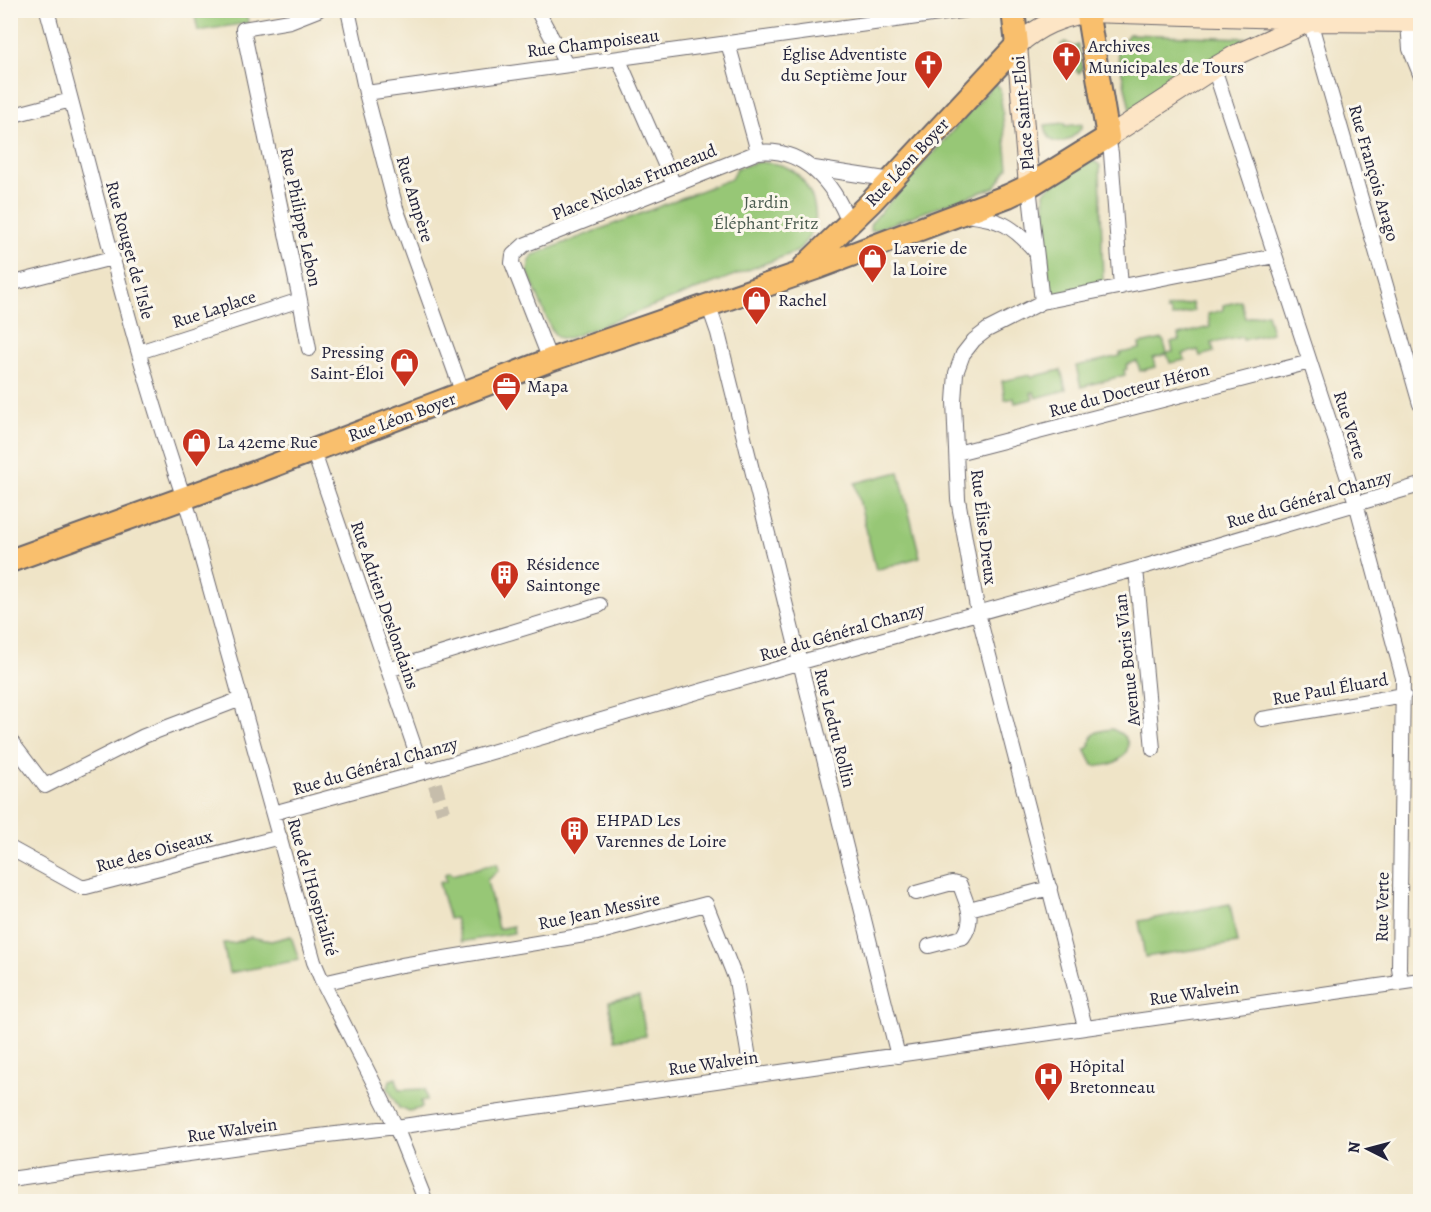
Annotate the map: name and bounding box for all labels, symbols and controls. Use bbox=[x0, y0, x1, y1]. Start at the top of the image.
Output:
street label: Rue Champoiseau bbox=[526, 23, 661, 63]
place label: Archives Municipales de Tours bbox=[1087, 34, 1244, 79]
church icon: Archives Municipales de Tours bbox=[1051, 40, 1083, 82]
place label: Église Adventiste du Septième Jour bbox=[781, 42, 907, 87]
church icon: Église Adventiste du Septième Jour bbox=[912, 48, 944, 90]
street label: Place Saint-Eloi bbox=[1006, 54, 1040, 172]
street label: Rue François Arago bbox=[1343, 102, 1405, 244]
street label: Rue Léon Boyer bbox=[860, 112, 954, 212]
street label: Place Nicolas Frumeaud bbox=[548, 138, 720, 226]
street label: Rue Philippe Lebon bbox=[275, 145, 327, 289]
street label: Rue Ampère bbox=[390, 153, 440, 245]
street label: Rue Rouget de l'Isle bbox=[100, 178, 160, 322]
park label: Jardin Éléphant Fritz bbox=[713, 190, 819, 235]
place label: Laverie de la Loire bbox=[893, 236, 967, 281]
shop icon: Laverie de la Loire bbox=[856, 242, 888, 284]
street label: Rue Laplace bbox=[169, 284, 259, 334]
shop icon: Rachel bbox=[741, 284, 773, 326]
place label: Rachel bbox=[778, 288, 827, 312]
place label: Pressing Saint-Éloi bbox=[310, 340, 384, 385]
shop icon: Pressing Saint-Éloi bbox=[389, 346, 421, 388]
street label: Rue du Docteur Héron bbox=[1046, 357, 1212, 423]
office icon: Mapa bbox=[490, 370, 522, 412]
place label: Mapa bbox=[527, 374, 569, 398]
street label: Rue Léon Boyer bbox=[345, 386, 459, 448]
street label: Rue Verte bbox=[1328, 388, 1372, 462]
shop icon: La 42eme Rue bbox=[180, 426, 212, 468]
place label: La 42eme Rue bbox=[217, 430, 318, 454]
street label: Rue du Général Chanzy bbox=[1224, 464, 1395, 534]
street label: Rue Élise Dreux bbox=[965, 468, 1003, 587]
street label: Rue Adrien Deslondains bbox=[345, 518, 425, 692]
place label: Résidence Saintonge bbox=[526, 552, 600, 597]
building icon: Résidence Saintonge bbox=[489, 558, 521, 600]
street label: Avenue Boris Vian bbox=[1108, 592, 1146, 728]
street label: Rue du Général Chanzy bbox=[757, 597, 928, 667]
street label: Rue Ledru Rollin bbox=[809, 666, 861, 790]
street label: Rue Paul Éluard bbox=[1270, 667, 1390, 711]
street label: Rue du Général Chanzy bbox=[290, 731, 461, 801]
place label: EHPAD Les Varennes de Loire bbox=[595, 808, 727, 853]
building icon: EHPAD Les Varennes de Loire bbox=[559, 814, 591, 856]
street label: Rue de l'Hospitalité bbox=[282, 815, 344, 959]
street label: Rue des Oiseaux bbox=[93, 824, 215, 878]
street label: Rue Verte bbox=[1369, 872, 1395, 942]
street label: Rue Jean Messire bbox=[536, 886, 662, 936]
street label: Rue Walvein bbox=[1147, 975, 1241, 1011]
street label: Rue Walvein bbox=[666, 1045, 760, 1081]
place label: Hôpital Bretonneau bbox=[1069, 1054, 1155, 1099]
hospital icon: Hôpital Bretonneau bbox=[1032, 1060, 1064, 1102]
street label: Rue Walvein bbox=[185, 1112, 279, 1148]
north arrow bbox=[1338, 1119, 1398, 1179]
text: N bbox=[1343, 1140, 1366, 1154]

